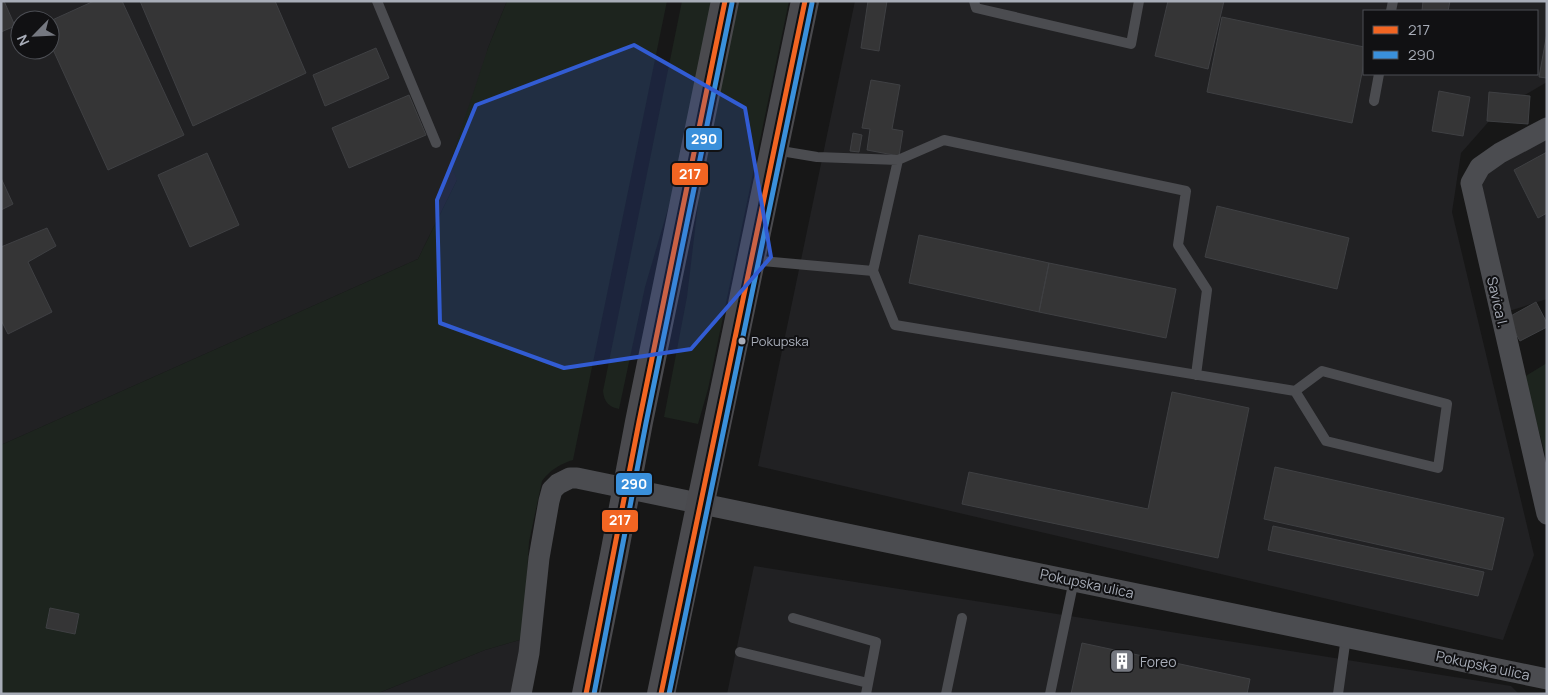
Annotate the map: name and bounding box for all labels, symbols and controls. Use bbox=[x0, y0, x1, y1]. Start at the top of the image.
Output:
north arrow bbox=[10, 10, 60, 60]
legend bbox=[1363, 10, 1538, 75]
text: 217 bbox=[1408, 19, 1430, 40]
text: N bbox=[12, 32, 33, 49]
text: 290 bbox=[1408, 44, 1435, 65]
line badge: 290 bbox=[685, 127, 723, 151]
text: 290 bbox=[691, 129, 717, 148]
line badge: 217 bbox=[671, 162, 709, 186]
text: 217 bbox=[679, 164, 701, 183]
street label: Savica I. bbox=[1483, 275, 1513, 329]
place label: Pokupska bbox=[751, 332, 809, 350]
marker: Pokupska bbox=[737, 336, 747, 346]
line badge: 290 bbox=[615, 472, 653, 496]
text: 290 bbox=[621, 474, 647, 493]
line badge: 217 bbox=[601, 509, 639, 533]
text: 217 bbox=[609, 510, 631, 529]
street label: Pokupska ulica bbox=[1038, 564, 1136, 602]
street label: Pokupska ulica bbox=[1434, 646, 1532, 684]
building icon: Foreo bbox=[1109, 648, 1135, 674]
place label: Foreo bbox=[1140, 652, 1177, 671]

